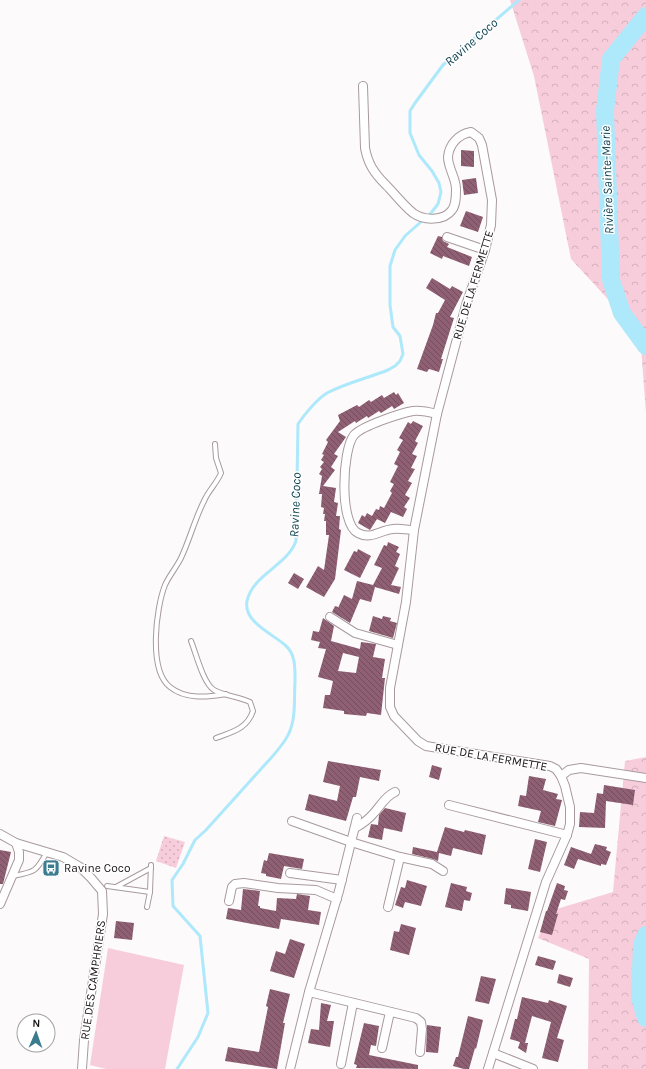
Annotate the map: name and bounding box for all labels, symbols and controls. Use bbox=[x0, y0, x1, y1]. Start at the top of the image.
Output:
water label: Ravine Coco bbox=[442, 15, 501, 69]
water label: Rivière Sainte-Marie bbox=[598, 126, 616, 234]
street label: RUE DE LA FERMETTE bbox=[450, 229, 496, 341]
water label: Ravine Coco bbox=[286, 472, 304, 538]
street label: RUE DE LA FERMETTE bbox=[434, 740, 548, 774]
bus stop icon: Ravine Coco bbox=[41, 858, 61, 878]
place label: Ravine Coco bbox=[64, 861, 130, 875]
street label: RUE DES CAMPHRIERS bbox=[78, 919, 108, 1041]
north arrow bbox=[16, 1013, 56, 1053]
text: N bbox=[32, 1017, 41, 1030]

